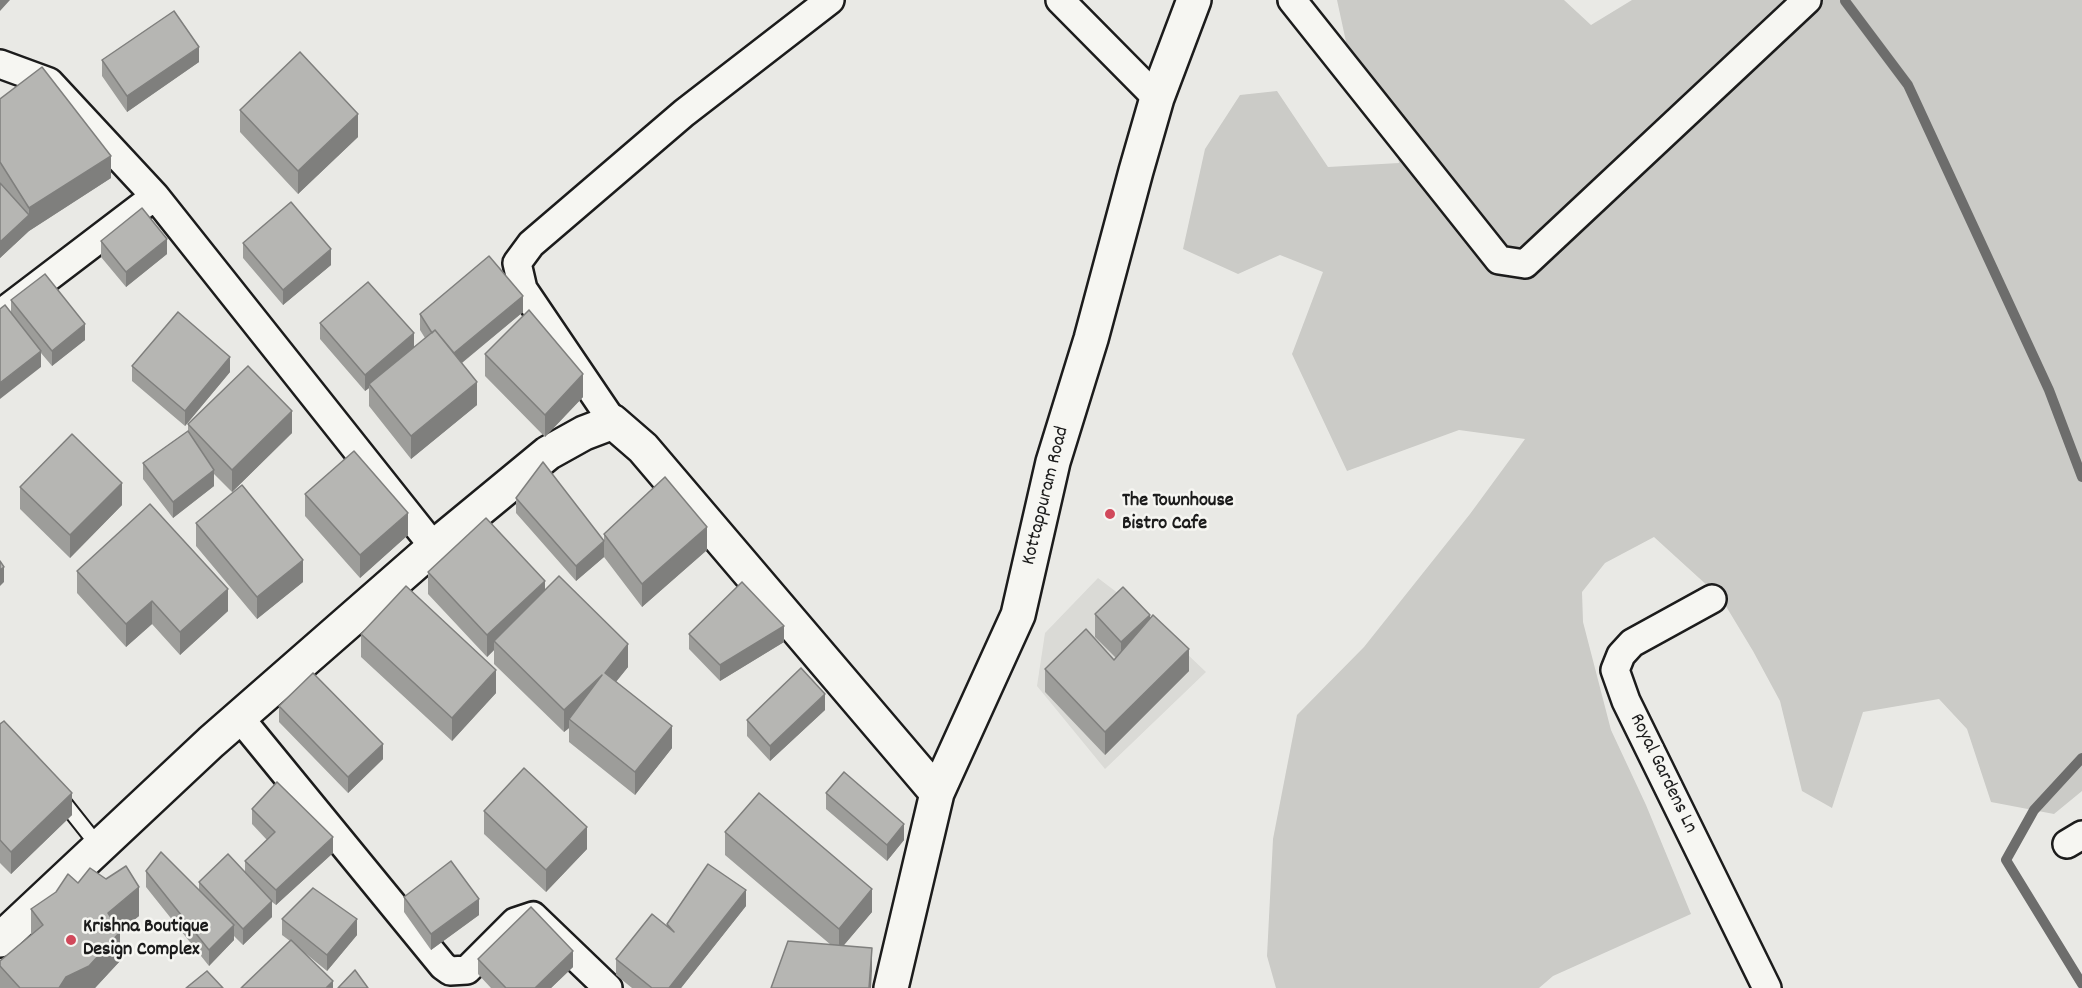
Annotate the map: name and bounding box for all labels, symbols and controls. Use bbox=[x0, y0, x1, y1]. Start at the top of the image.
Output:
street label: Kottappuram Road bbox=[1018, 424, 1076, 568]
place label: The Townhouse Bistro Cafe bbox=[1122, 490, 1234, 537]
marker: The Townhouse Bistro Cafe bbox=[1103, 507, 1117, 521]
street label: Royal Gardens Ln bbox=[1623, 710, 1701, 838]
place label: Krishna Boutique Design Complex bbox=[83, 916, 208, 963]
marker: Krishna Boutique Design Complex bbox=[64, 933, 78, 947]

